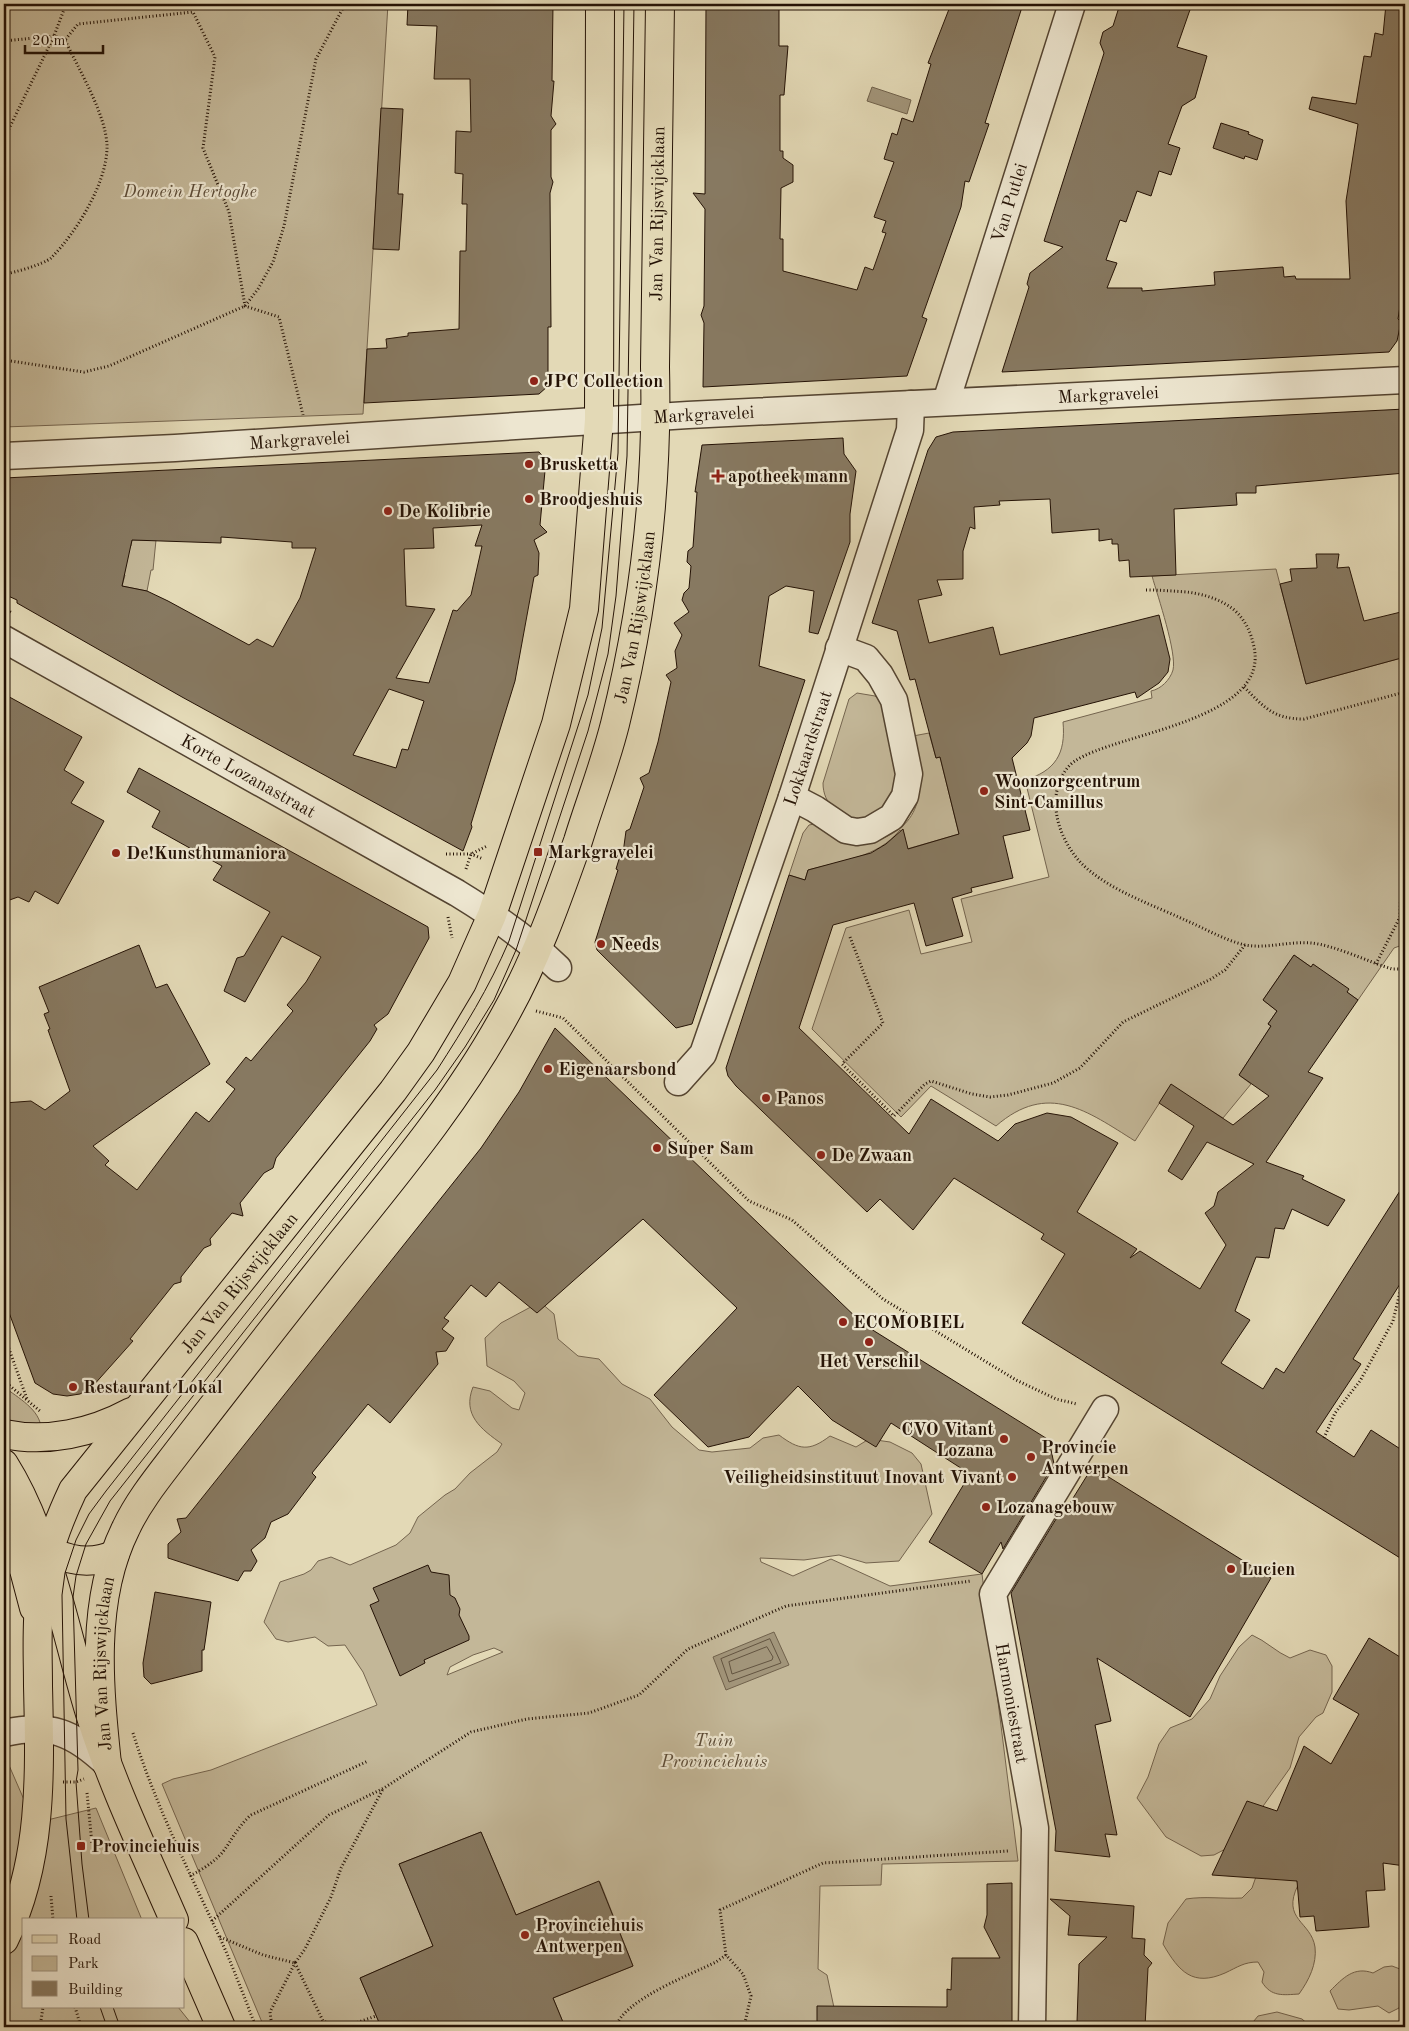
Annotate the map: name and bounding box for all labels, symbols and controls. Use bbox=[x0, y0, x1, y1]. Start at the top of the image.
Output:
scale bar bbox=[25, 22, 102, 54]
text: 20 m bbox=[32, 34, 66, 49]
street label: Jan Van Rijswijcklaan bbox=[648, 126, 668, 301]
street label: Van Putlei bbox=[989, 161, 1031, 245]
park label: Domein Hertoghe bbox=[122, 183, 257, 201]
place label: JPC Collection bbox=[544, 373, 663, 391]
marker: JPC Collection bbox=[528, 375, 540, 387]
street label: Markgravelei bbox=[1057, 384, 1159, 407]
street label: Markgravelei bbox=[653, 404, 755, 427]
street label: Markgravelei bbox=[249, 429, 351, 453]
place label: Brusketta bbox=[539, 456, 618, 474]
marker: Brusketta bbox=[523, 458, 535, 470]
place label: apotheek mann bbox=[728, 468, 848, 486]
marker: apotheek mann bbox=[712, 470, 724, 482]
place label: Broodjeshuis bbox=[539, 491, 643, 509]
marker: Broodjeshuis bbox=[523, 493, 535, 505]
place label: De Kolibrie bbox=[398, 503, 491, 521]
marker: De Kolibrie bbox=[382, 505, 394, 517]
street label: Jan Van Rijswijcklaan bbox=[612, 530, 659, 706]
street label: Lokkaardstraat bbox=[782, 688, 836, 808]
street label: Korte Lozanastraat bbox=[177, 732, 318, 822]
place label: Woonzorgcentrum Sint-Camillus bbox=[994, 773, 1141, 812]
marker: Woonzorgcentrum Sint-Camillus bbox=[978, 785, 990, 797]
place label: Markgravelei bbox=[548, 844, 654, 862]
place label: De!Kunsthumaniora bbox=[126, 845, 287, 863]
marker: Markgravelei bbox=[532, 846, 544, 858]
marker: De!Kunsthumaniora bbox=[110, 847, 122, 859]
place label: Needs bbox=[611, 936, 659, 954]
marker: Needs bbox=[595, 938, 607, 950]
place label: Eigenaarsbond bbox=[558, 1061, 677, 1079]
marker: Eigenaarsbond bbox=[542, 1063, 554, 1075]
place label: Panos bbox=[776, 1090, 824, 1108]
marker: Panos bbox=[760, 1092, 772, 1104]
place label: Super Sam bbox=[667, 1140, 754, 1158]
marker: Super Sam bbox=[651, 1142, 663, 1154]
place label: De Zwaan bbox=[831, 1147, 912, 1165]
marker: De Zwaan bbox=[815, 1149, 827, 1161]
street label: Jan Van Rijswijcklaan bbox=[178, 1209, 302, 1358]
place label: ECOMOBIEL bbox=[853, 1314, 964, 1332]
marker: ECOMOBIEL bbox=[837, 1316, 849, 1328]
marker: Het Verschil bbox=[863, 1336, 875, 1348]
place label: Het Verschil bbox=[819, 1353, 920, 1371]
place label: Restaurant Lokal bbox=[83, 1379, 223, 1397]
marker: Restaurant Lokal bbox=[67, 1381, 79, 1393]
place label: CVO Vitant Lozana bbox=[901, 1421, 994, 1460]
marker: CVO Vitant Lozana bbox=[998, 1433, 1010, 1445]
place label: Provincie Antwerpen bbox=[1041, 1439, 1129, 1478]
marker: Provincie Antwerpen bbox=[1025, 1451, 1037, 1463]
place label: Veiligheidsinstituut Inovant Vivant bbox=[723, 1469, 1002, 1487]
marker: Veiligheidsinstituut Inovant Vivant bbox=[1006, 1471, 1018, 1483]
place label: Lozanagebouw bbox=[996, 1499, 1115, 1517]
marker: Lozanagebouw bbox=[980, 1501, 992, 1513]
place label: Lucien bbox=[1241, 1561, 1295, 1579]
marker: Lucien bbox=[1225, 1563, 1237, 1575]
street label: Jan Van Rijswijcklaan bbox=[92, 1574, 118, 1752]
street label: Harmoniestraat bbox=[992, 1641, 1030, 1765]
park label: Tuin Provinciehuis bbox=[660, 1732, 768, 1771]
place label: Provinciehuis bbox=[91, 1838, 200, 1856]
marker: Provinciehuis bbox=[75, 1840, 87, 1852]
place label: Provinciehuis Antwerpen bbox=[535, 1917, 644, 1956]
legend bbox=[22, 1918, 185, 2008]
marker: Provinciehuis Antwerpen bbox=[519, 1929, 531, 1941]
text: Road bbox=[68, 1933, 102, 1948]
text: Park bbox=[68, 1957, 99, 1972]
text: Building bbox=[68, 1983, 123, 1998]

